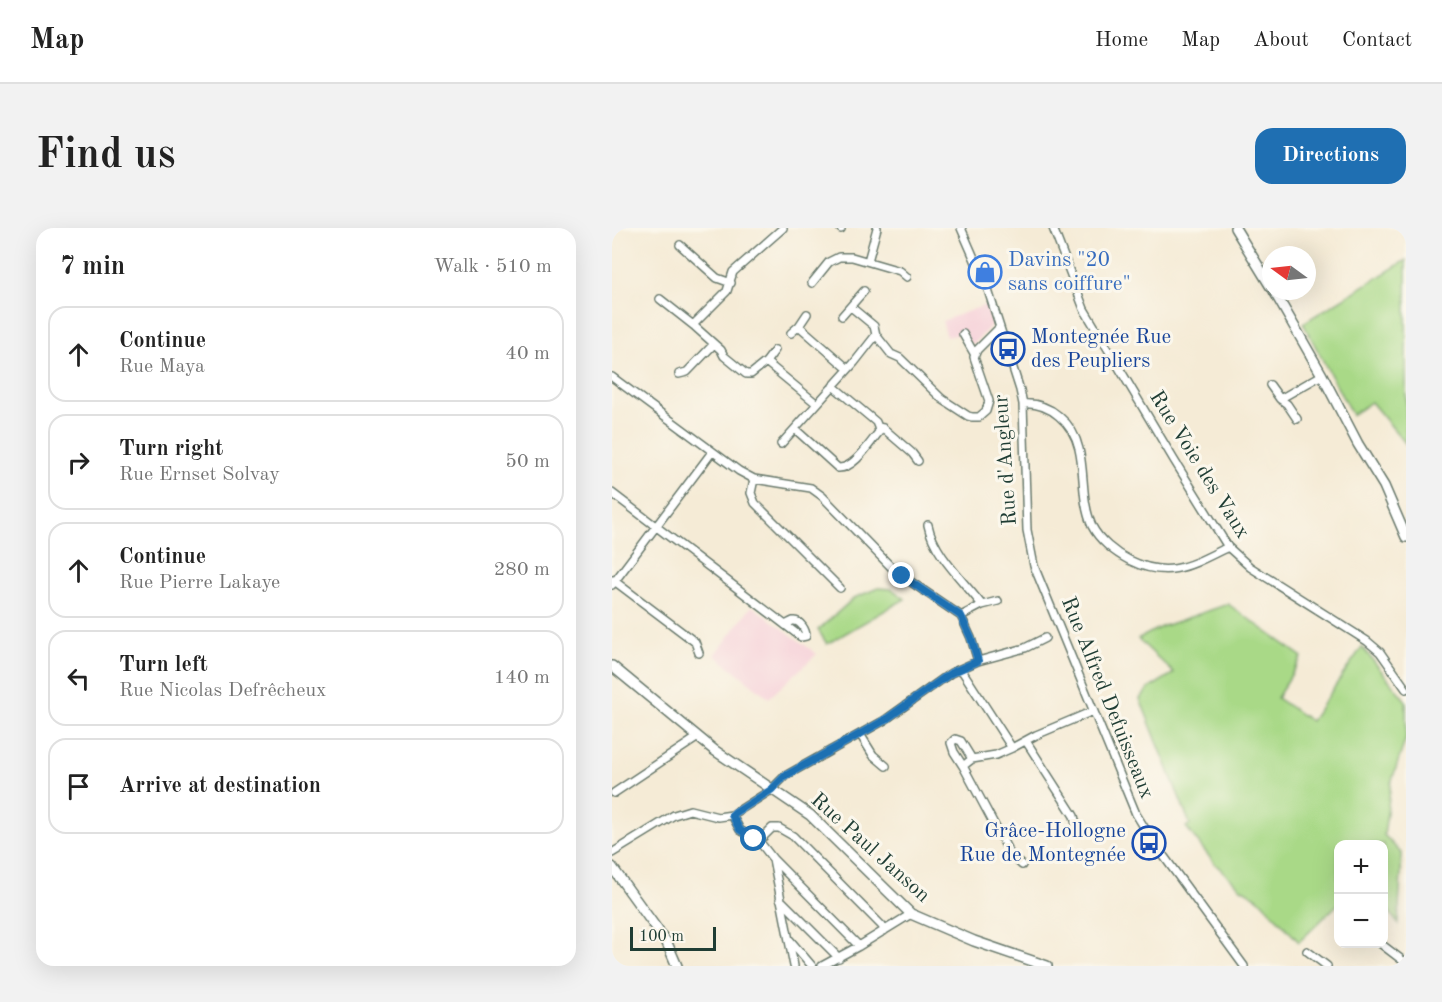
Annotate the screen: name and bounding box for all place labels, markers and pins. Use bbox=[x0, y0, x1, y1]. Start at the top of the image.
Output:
place label: Davins "20 sans coiffure" bbox=[1008, 250, 1131, 295]
shop icon: Davins "20 sans coiffure" bbox=[967, 254, 1003, 290]
place label: Montegnée Rue des Peupliers bbox=[1031, 327, 1171, 372]
bus stop icon: Montegnée Rue des Peupliers bbox=[990, 331, 1026, 367]
place label: Grâce-Hollogne Rue de Montegnée bbox=[959, 821, 1126, 866]
bus stop icon: Grâce-Hollogne Rue de Montegnée bbox=[1131, 825, 1167, 861]

